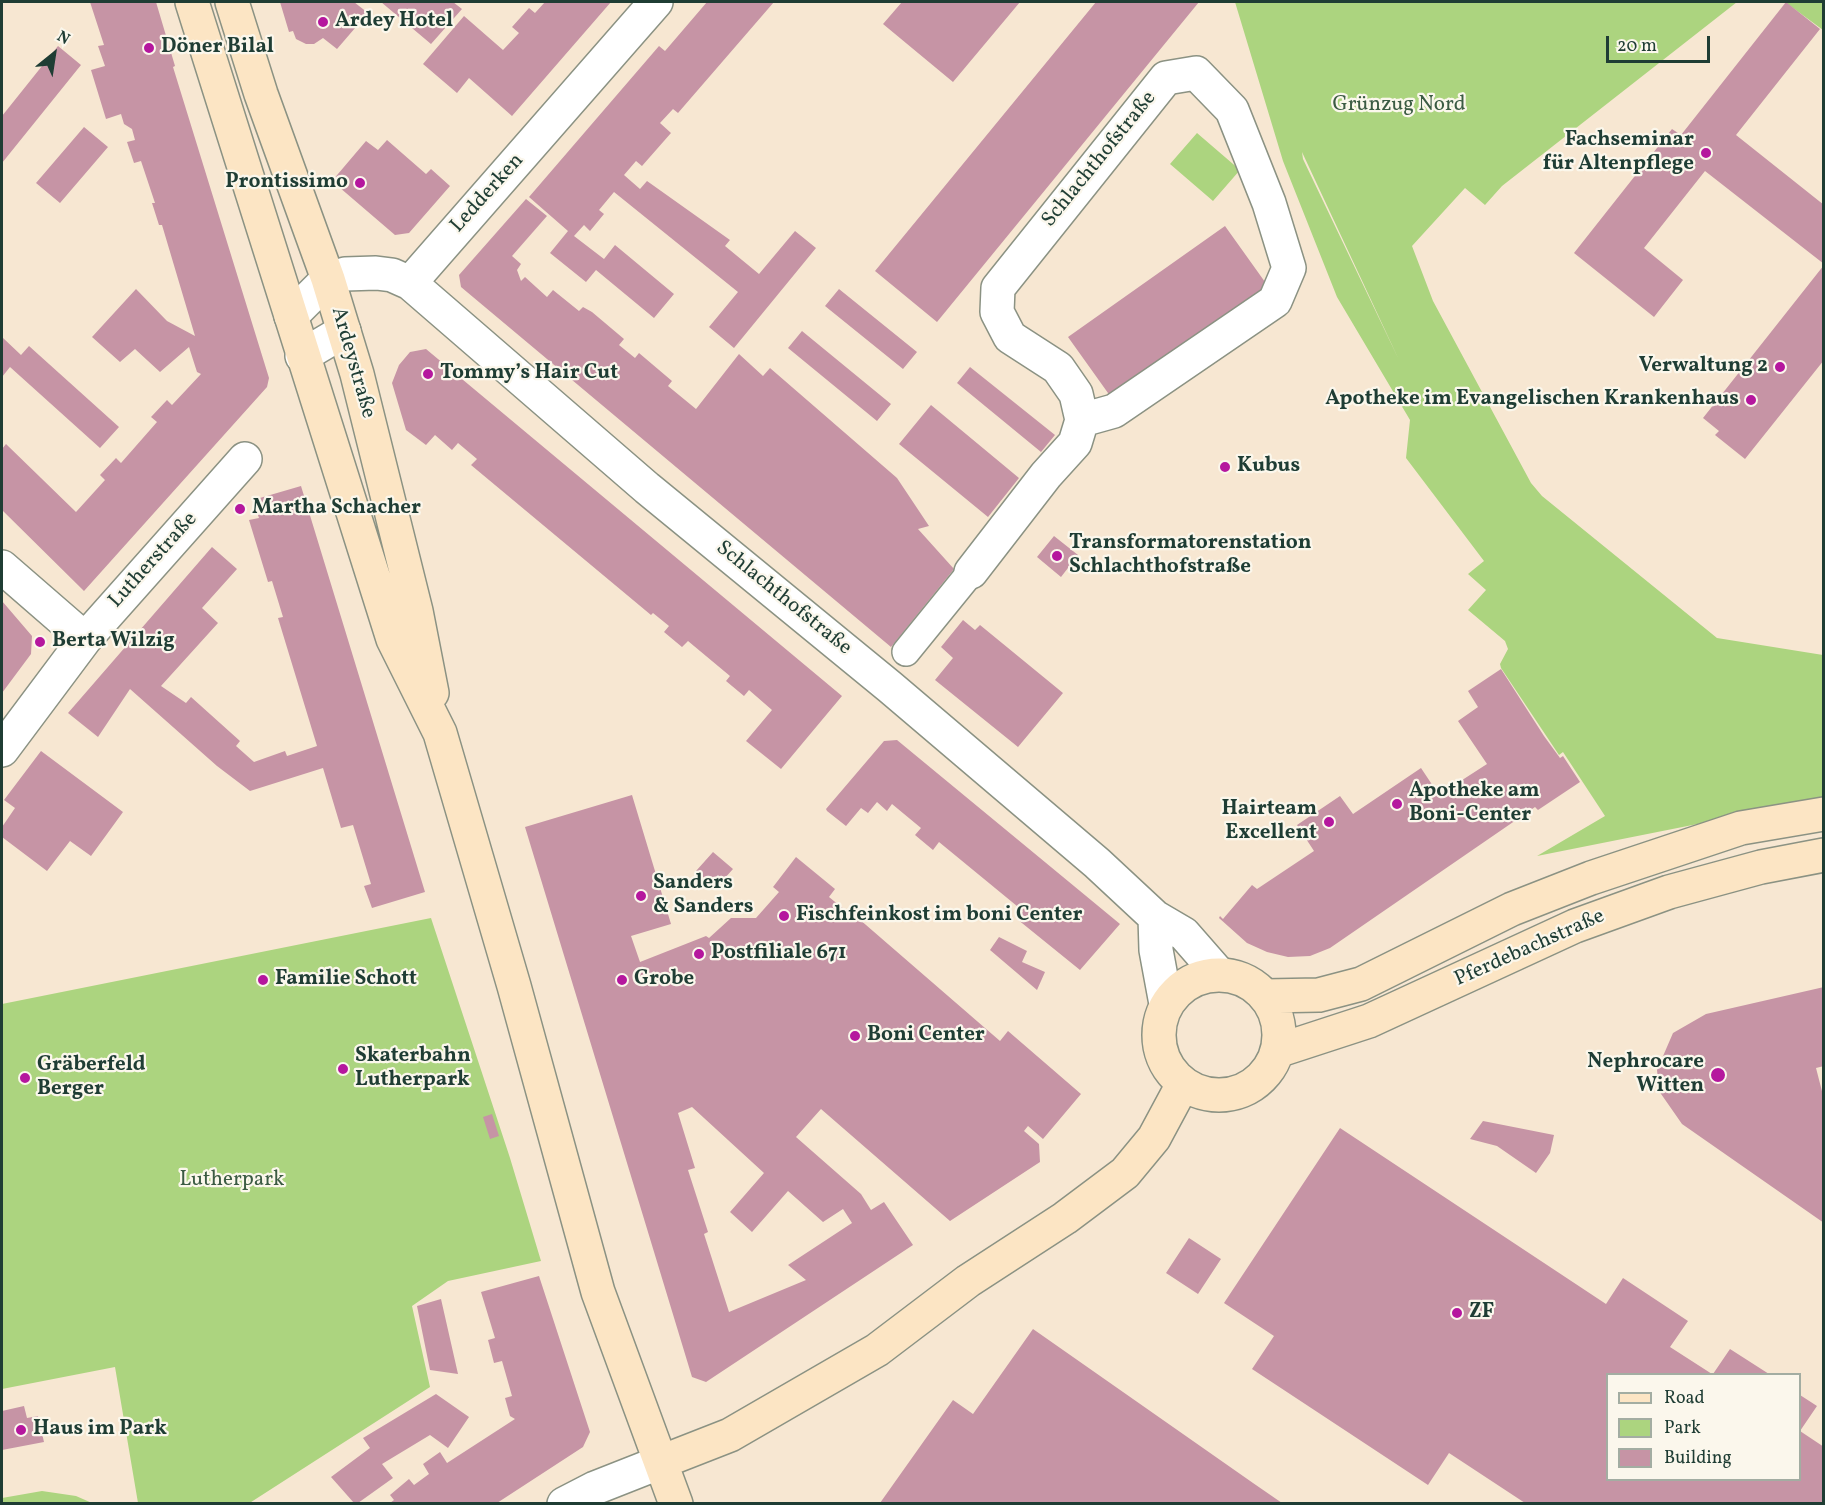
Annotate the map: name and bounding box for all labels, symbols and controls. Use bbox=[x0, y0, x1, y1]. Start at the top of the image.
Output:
place label: Ardey Hotel bbox=[335, 9, 453, 35]
marker: Ardey Hotel bbox=[316, 15, 330, 29]
north arrow bbox=[24, 24, 84, 84]
scale bar bbox=[1609, 24, 1712, 62]
text: N bbox=[52, 26, 74, 51]
text: 20 m bbox=[1617, 34, 1657, 59]
place label: Döner Bilal bbox=[161, 35, 274, 61]
marker: Döner Bilal bbox=[142, 41, 156, 55]
street label: Schlachthofstraße bbox=[1038, 87, 1162, 233]
park label: Grünzug Nord bbox=[1332, 93, 1466, 119]
place label: Fachseminar für Altenpflege bbox=[1543, 128, 1694, 178]
marker: Fachseminar für Altenpflege bbox=[1699, 146, 1713, 160]
street label: Ledderken bbox=[446, 149, 530, 239]
place label: Prontissimo bbox=[225, 170, 348, 196]
marker: Prontissimo bbox=[353, 176, 367, 190]
street label: Ardeystraße bbox=[324, 304, 380, 422]
place label: Verwaltung 2 bbox=[1639, 354, 1768, 380]
marker: Verwaltung 2 bbox=[1773, 360, 1787, 374]
place label: Tommy’s Hair Cut bbox=[440, 361, 618, 387]
marker: Tommy’s Hair Cut bbox=[421, 367, 435, 381]
place label: Apotheke im Evangelischen Krankenhaus bbox=[1325, 387, 1739, 413]
marker: Apotheke im Evangelischen Krankenhaus bbox=[1744, 393, 1758, 407]
place label: Kubus bbox=[1237, 454, 1300, 480]
marker: Kubus bbox=[1218, 460, 1232, 474]
place label: Martha Schacher bbox=[252, 496, 421, 522]
marker: Martha Schacher bbox=[233, 502, 247, 516]
street label: Lutherstraße bbox=[104, 508, 204, 614]
place label: Transformatorenstation Schlachthofstraße bbox=[1069, 531, 1312, 581]
street label: Schlachthofstraße bbox=[710, 537, 856, 661]
marker: Transformatorenstation Schlachthofstraße bbox=[1050, 549, 1064, 563]
place label: Berta Wilzig bbox=[52, 629, 175, 655]
marker: Berta Wilzig bbox=[33, 635, 47, 649]
place label: Apotheke am Boni-Center bbox=[1409, 779, 1539, 829]
place label: Hairteam Excellent bbox=[1221, 797, 1317, 847]
marker: Apotheke am Boni-Center bbox=[1390, 797, 1404, 811]
marker: Hairteam Excellent bbox=[1322, 815, 1336, 829]
place label: Sanders & Sanders bbox=[653, 871, 753, 921]
marker: Sanders & Sanders bbox=[634, 889, 648, 903]
place label: Fischfeinkost im boni Center bbox=[796, 903, 1083, 929]
street label: Pferdebachstraße bbox=[1451, 905, 1609, 993]
marker: Fischfeinkost im boni Center bbox=[777, 909, 791, 923]
place label: Postfiliale 671 bbox=[711, 941, 847, 967]
marker: Postfiliale 671 bbox=[692, 947, 706, 961]
place label: Familie Schott bbox=[275, 967, 417, 993]
place label: Grobe bbox=[634, 967, 694, 993]
marker: Familie Schott bbox=[256, 973, 270, 987]
marker: Grobe bbox=[615, 973, 629, 987]
place label: Boni Center bbox=[867, 1023, 985, 1049]
marker: Boni Center bbox=[848, 1029, 862, 1043]
place label: Skaterbahn Lutherpark bbox=[355, 1044, 471, 1094]
place label: Nephrocare Witten bbox=[1587, 1050, 1704, 1100]
place label: Gräberfeld Berger bbox=[37, 1053, 146, 1103]
marker: Skaterbahn Lutherpark bbox=[336, 1062, 350, 1076]
marker: Nephrocare Witten bbox=[1709, 1066, 1727, 1084]
marker: Gräberfeld Berger bbox=[18, 1071, 32, 1085]
park label: Lutherpark bbox=[180, 1168, 284, 1194]
place label: ZF bbox=[1469, 1300, 1494, 1326]
marker: ZF bbox=[1450, 1306, 1464, 1320]
legend bbox=[1606, 1373, 1801, 1481]
text: Road bbox=[1664, 1386, 1705, 1411]
text: Park bbox=[1664, 1416, 1701, 1441]
place label: Haus im Park bbox=[33, 1417, 167, 1443]
marker: Haus im Park bbox=[14, 1423, 28, 1437]
text: Building bbox=[1664, 1446, 1732, 1471]

